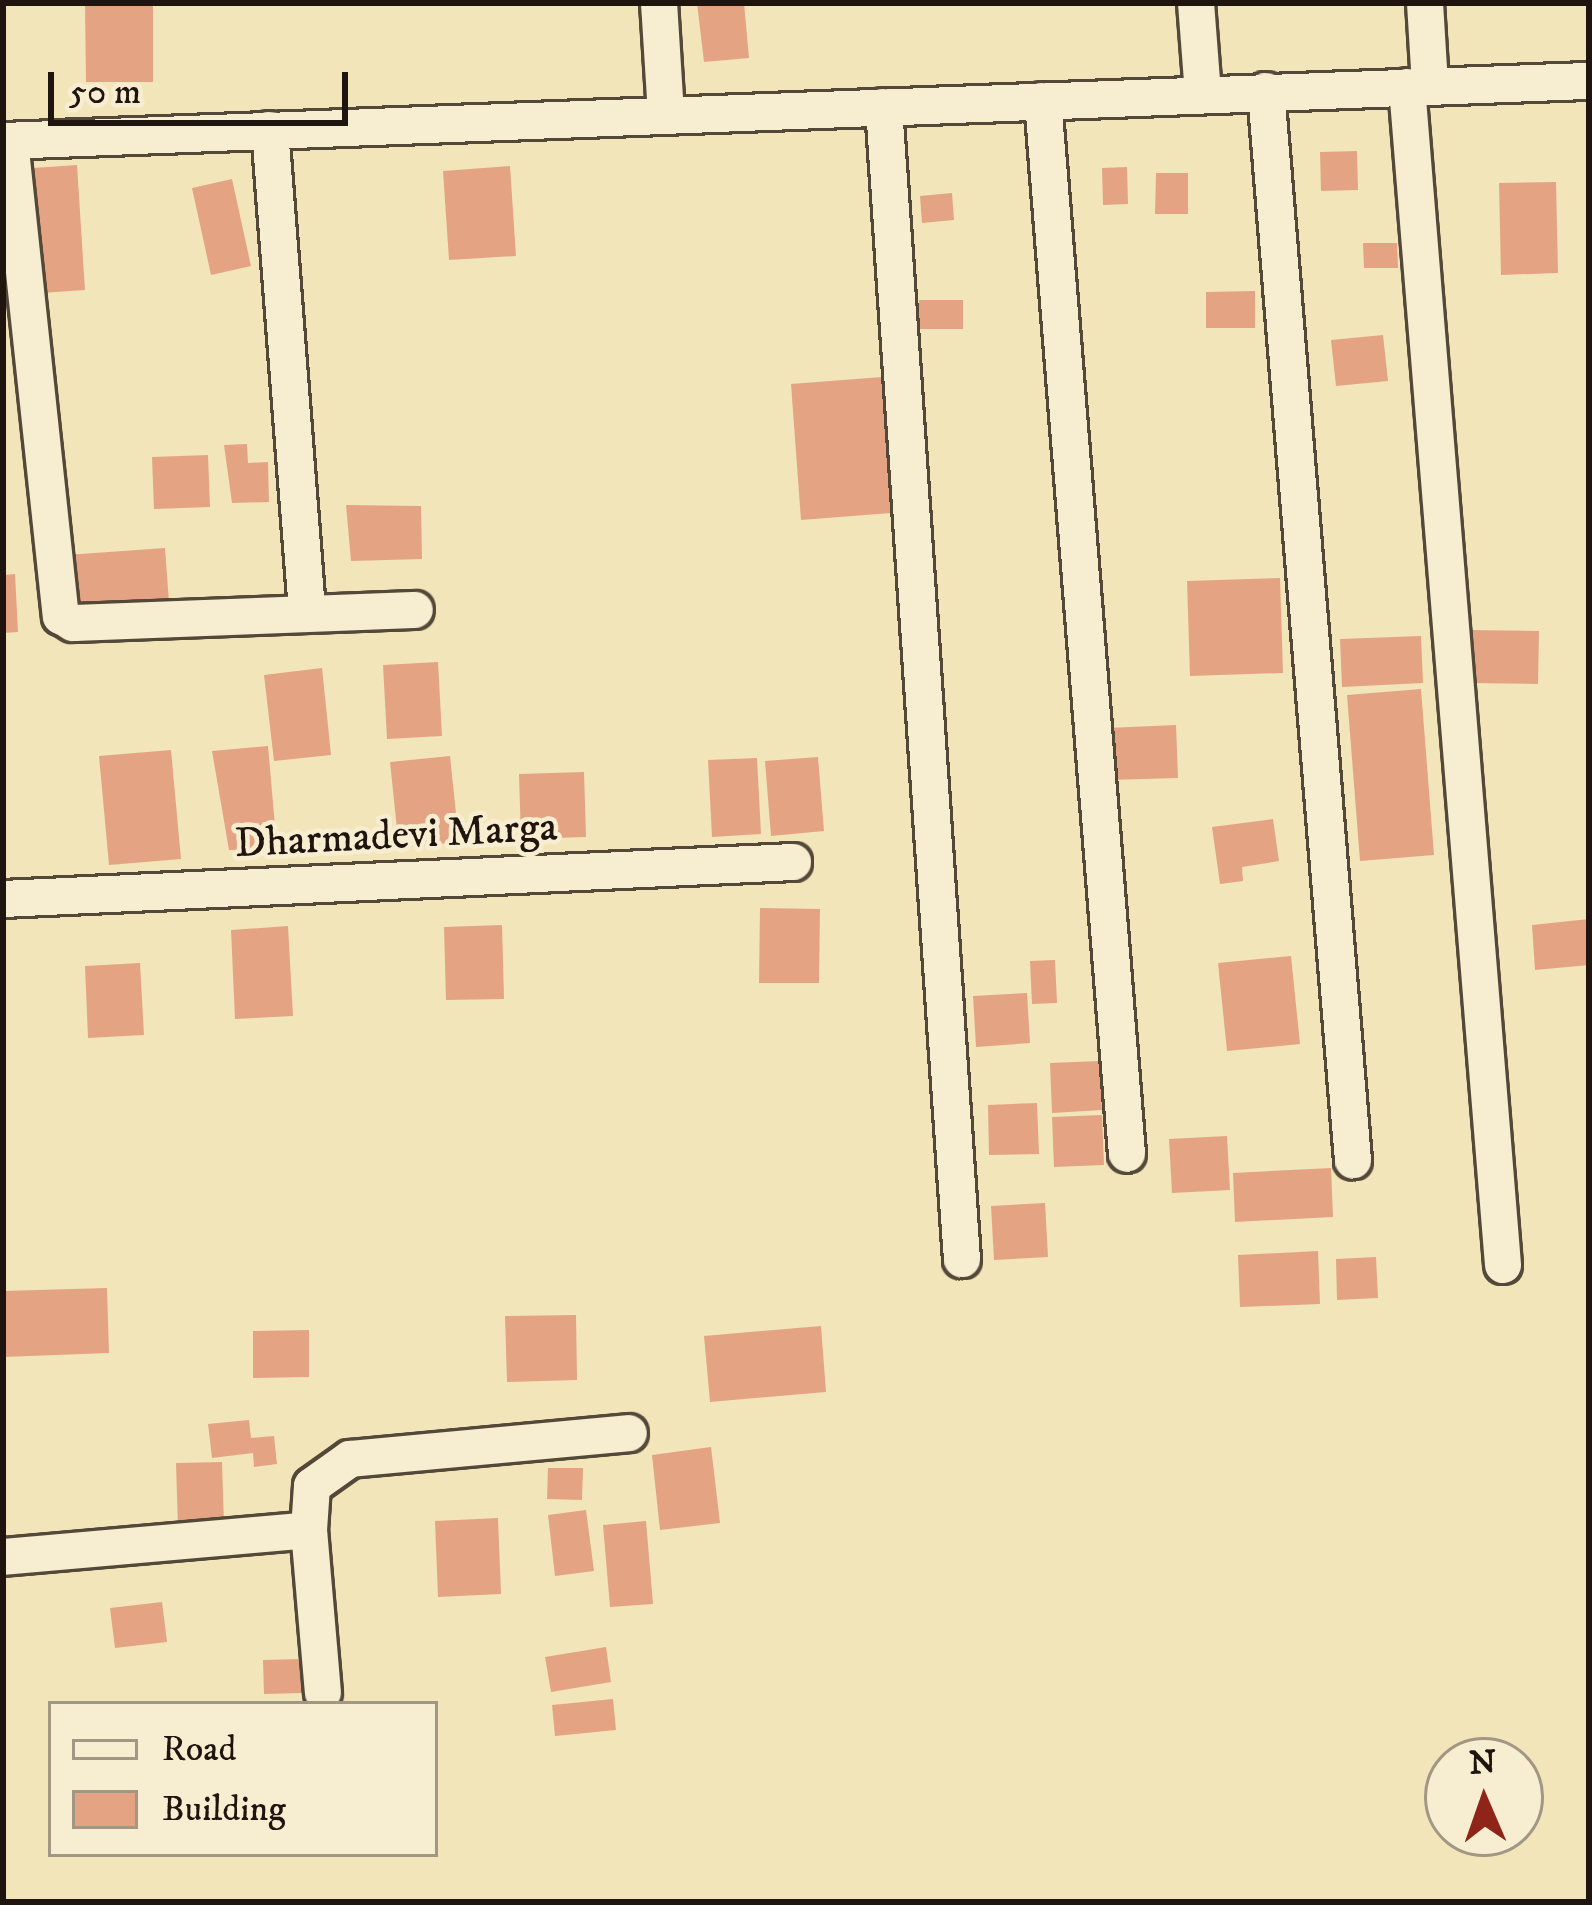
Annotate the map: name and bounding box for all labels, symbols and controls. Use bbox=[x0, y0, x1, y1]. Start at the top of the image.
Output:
scale bar bbox=[54, 48, 354, 122]
text: 50 m bbox=[69, 70, 141, 115]
street label: Dharmadevi Marga bbox=[234, 802, 558, 870]
legend bbox=[48, 1701, 438, 1857]
text: Road bbox=[162, 1727, 237, 1772]
north arrow bbox=[1424, 1737, 1544, 1857]
text: N bbox=[1469, 1743, 1497, 1784]
text: Building bbox=[162, 1787, 286, 1832]

